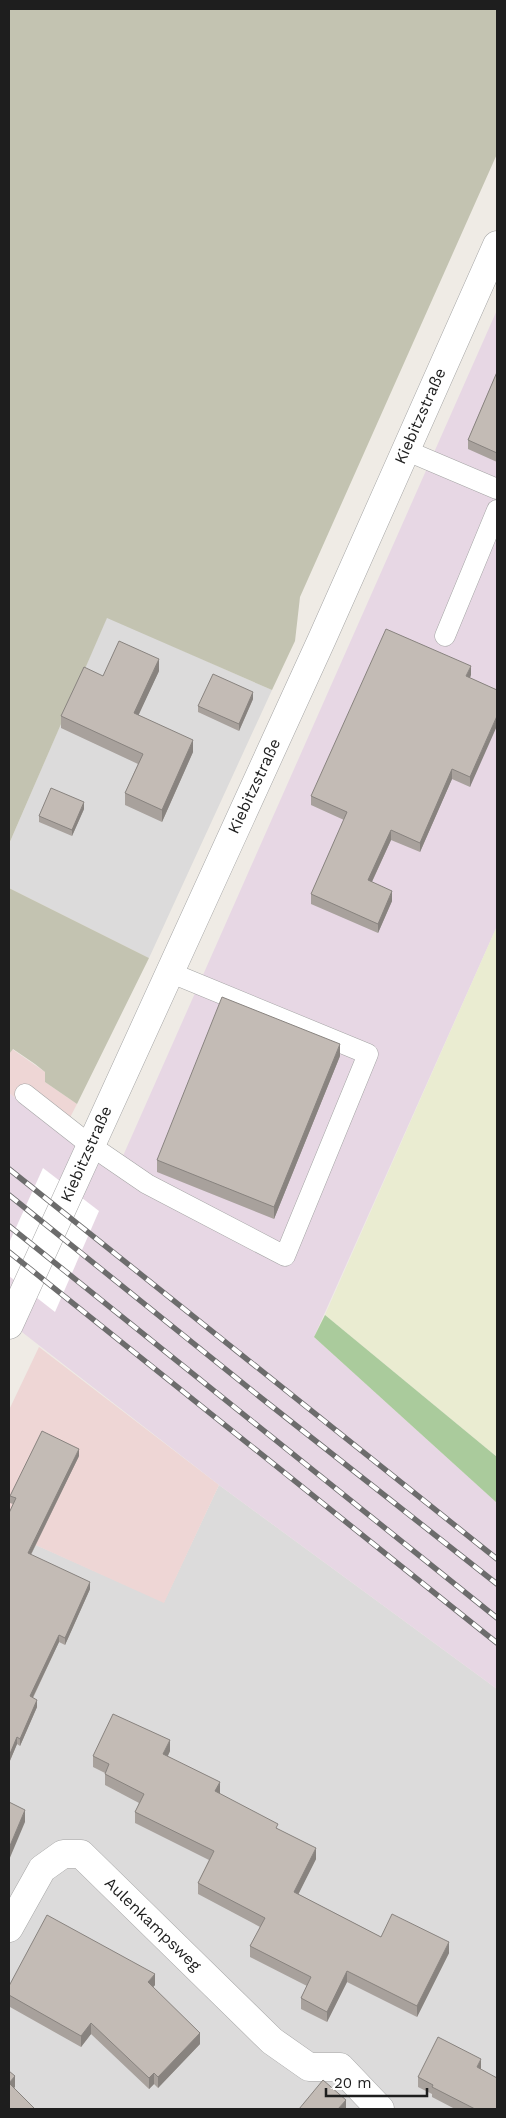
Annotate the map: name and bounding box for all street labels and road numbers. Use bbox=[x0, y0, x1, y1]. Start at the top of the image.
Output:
street label: Kiebitzstraße bbox=[390, 365, 450, 467]
street label: Kiebitzstraße bbox=[224, 735, 284, 837]
street label: Kiebitzstraße bbox=[56, 1103, 116, 1205]
street label: Aulenkampsweg bbox=[101, 1873, 205, 1975]

